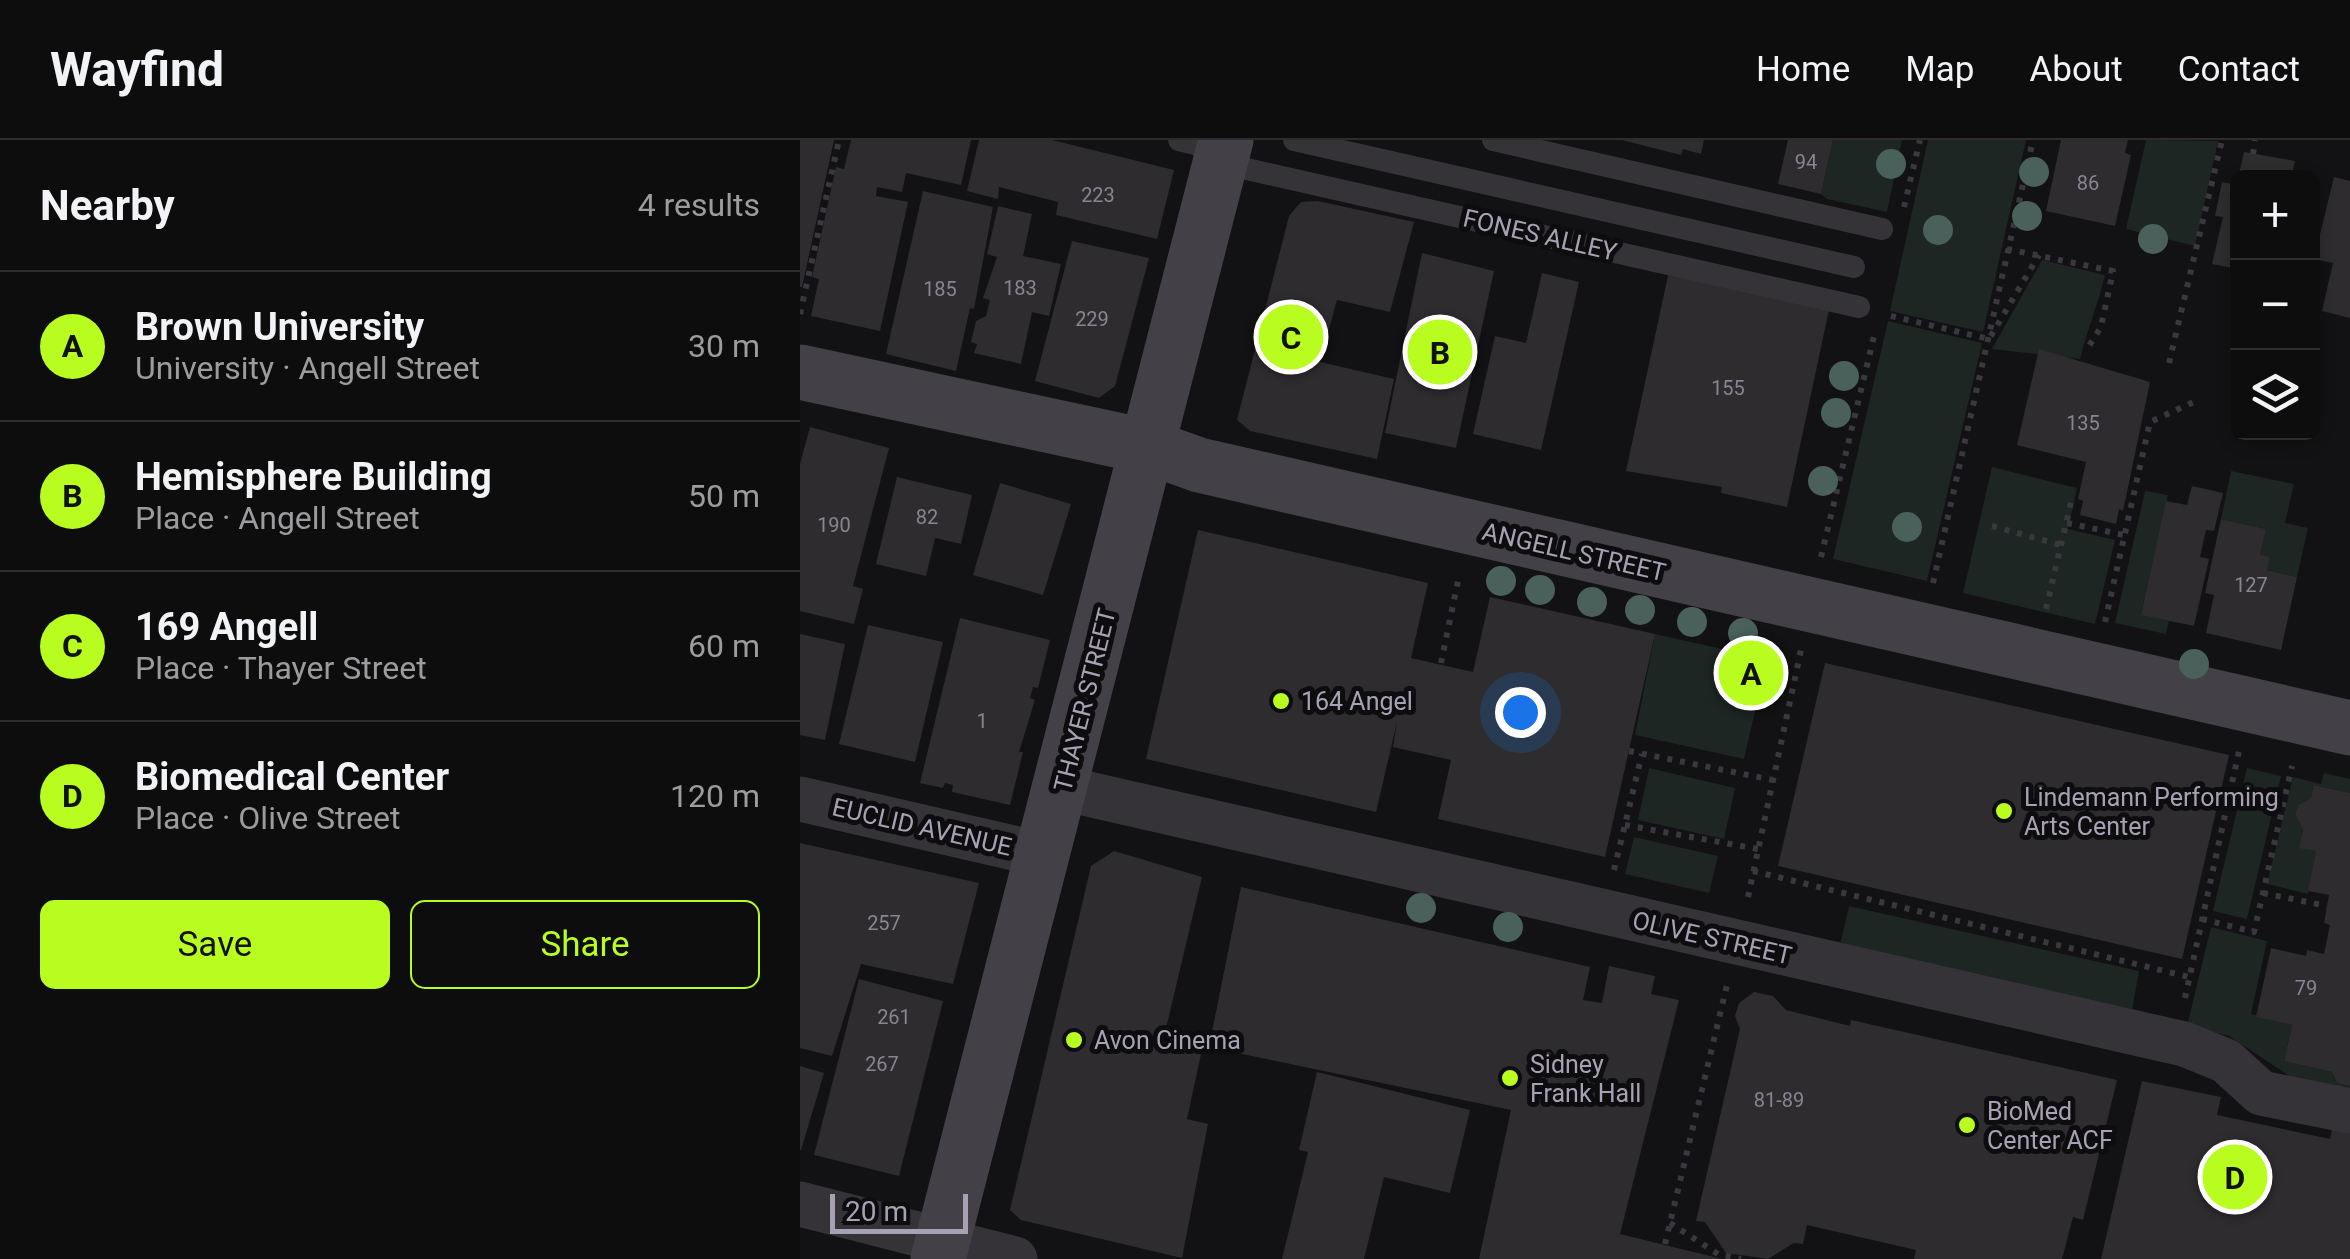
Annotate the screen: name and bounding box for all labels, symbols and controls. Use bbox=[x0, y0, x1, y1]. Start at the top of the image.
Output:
text: Wayfind bbox=[50, 41, 224, 98]
text: Home bbox=[1756, 49, 1850, 90]
text: Map bbox=[1905, 49, 1974, 90]
text: About bbox=[2029, 49, 2123, 90]
text: Contact bbox=[2178, 49, 2300, 90]
house number: 94 bbox=[1795, 150, 1817, 174]
map controls bbox=[2230, 170, 2320, 440]
button: + bbox=[2230, 170, 2320, 260]
house number: 86 bbox=[2077, 171, 2099, 195]
text: Nearby bbox=[40, 181, 175, 230]
house number: 223 bbox=[1081, 183, 1115, 207]
text: 4 results bbox=[638, 186, 760, 224]
street label: FONES ALLEY bbox=[1460, 203, 1620, 267]
button: − bbox=[2230, 260, 2320, 350]
house number: 183 bbox=[1003, 276, 1037, 300]
house number: 185 bbox=[923, 277, 957, 301]
pin: C bbox=[1258, 300, 1324, 374]
text: Brown University bbox=[135, 305, 424, 349]
house number: 229 bbox=[1075, 307, 1109, 331]
pin: B bbox=[1408, 314, 1472, 390]
text: A bbox=[62, 327, 83, 365]
text: 30 m bbox=[688, 327, 760, 365]
text: University · Angell Street bbox=[135, 349, 480, 387]
button: layers bbox=[2230, 350, 2320, 440]
house number: 155 bbox=[1711, 376, 1745, 400]
house number: 135 bbox=[2066, 411, 2100, 435]
text: Hemisphere Building bbox=[135, 455, 492, 499]
text: B bbox=[62, 477, 83, 515]
text: 50 m bbox=[688, 477, 760, 515]
text: Place · Angell Street bbox=[135, 499, 420, 537]
house number: 82 bbox=[916, 505, 938, 529]
house number: 190 bbox=[817, 513, 851, 537]
street label: ANGELL STREET bbox=[1480, 517, 1669, 587]
house number: 127 bbox=[2234, 573, 2268, 597]
text: 169 Angell bbox=[135, 605, 318, 649]
street label: THAYER STREET bbox=[1048, 605, 1122, 795]
text: C bbox=[62, 627, 83, 665]
text: 60 m bbox=[688, 627, 760, 665]
pin: A bbox=[1718, 636, 1784, 710]
text: Place · Thayer Street bbox=[135, 649, 427, 687]
place label: 164 Angel bbox=[1301, 687, 1413, 716]
your location bbox=[1495, 687, 1546, 738]
marker: 164 Angel bbox=[1270, 690, 1292, 712]
house number: 1 bbox=[976, 709, 988, 733]
text: Biomedical Center bbox=[135, 755, 449, 799]
text: D bbox=[62, 777, 83, 815]
text: 120 m bbox=[670, 777, 760, 815]
place label: Lindemann Performing Arts Center bbox=[2024, 783, 2279, 841]
street label: EUCLID AVENUE bbox=[829, 792, 1015, 862]
text: Place · Olive Street bbox=[135, 799, 401, 837]
marker: Lindemann Performing Arts Center bbox=[1993, 800, 2015, 822]
button: Save bbox=[40, 900, 390, 989]
button: Share bbox=[410, 900, 760, 989]
street label: OLIVE STREET bbox=[1630, 906, 1795, 970]
house number: 257 bbox=[867, 911, 901, 935]
house number: 79 bbox=[2295, 976, 2317, 1000]
house number: 261 bbox=[877, 1005, 911, 1029]
place label: Avon Cinema bbox=[1094, 1026, 1241, 1055]
marker: Avon Cinema bbox=[1063, 1029, 1085, 1051]
place label: Sidney Frank Hall bbox=[1530, 1050, 1641, 1108]
house number: 267 bbox=[865, 1052, 899, 1076]
marker: Sidney Frank Hall bbox=[1499, 1067, 1521, 1089]
house number: 81-89 bbox=[1754, 1088, 1804, 1112]
place label: BioMed Center ACF bbox=[1987, 1097, 2113, 1155]
marker: BioMed Center ACF bbox=[1956, 1114, 1978, 1136]
pin: D bbox=[2202, 1140, 2268, 1214]
scale bar bbox=[830, 1189, 968, 1234]
text: 20 m bbox=[845, 1195, 908, 1228]

